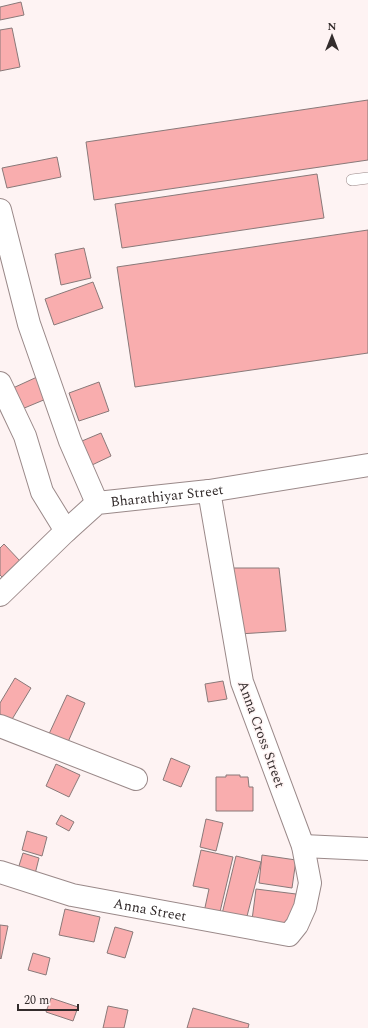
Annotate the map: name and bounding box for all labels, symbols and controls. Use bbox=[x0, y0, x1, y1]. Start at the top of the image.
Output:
north arrow bbox=[312, 16, 352, 56]
text: N bbox=[328, 18, 337, 35]
street label: Bharathiyar Street bbox=[109, 479, 225, 512]
street label: Anna Cross Street bbox=[232, 678, 291, 791]
street label: Anna Street bbox=[112, 893, 188, 927]
scale bar bbox=[18, 986, 78, 1012]
text: 20 m bbox=[24, 991, 49, 1010]

